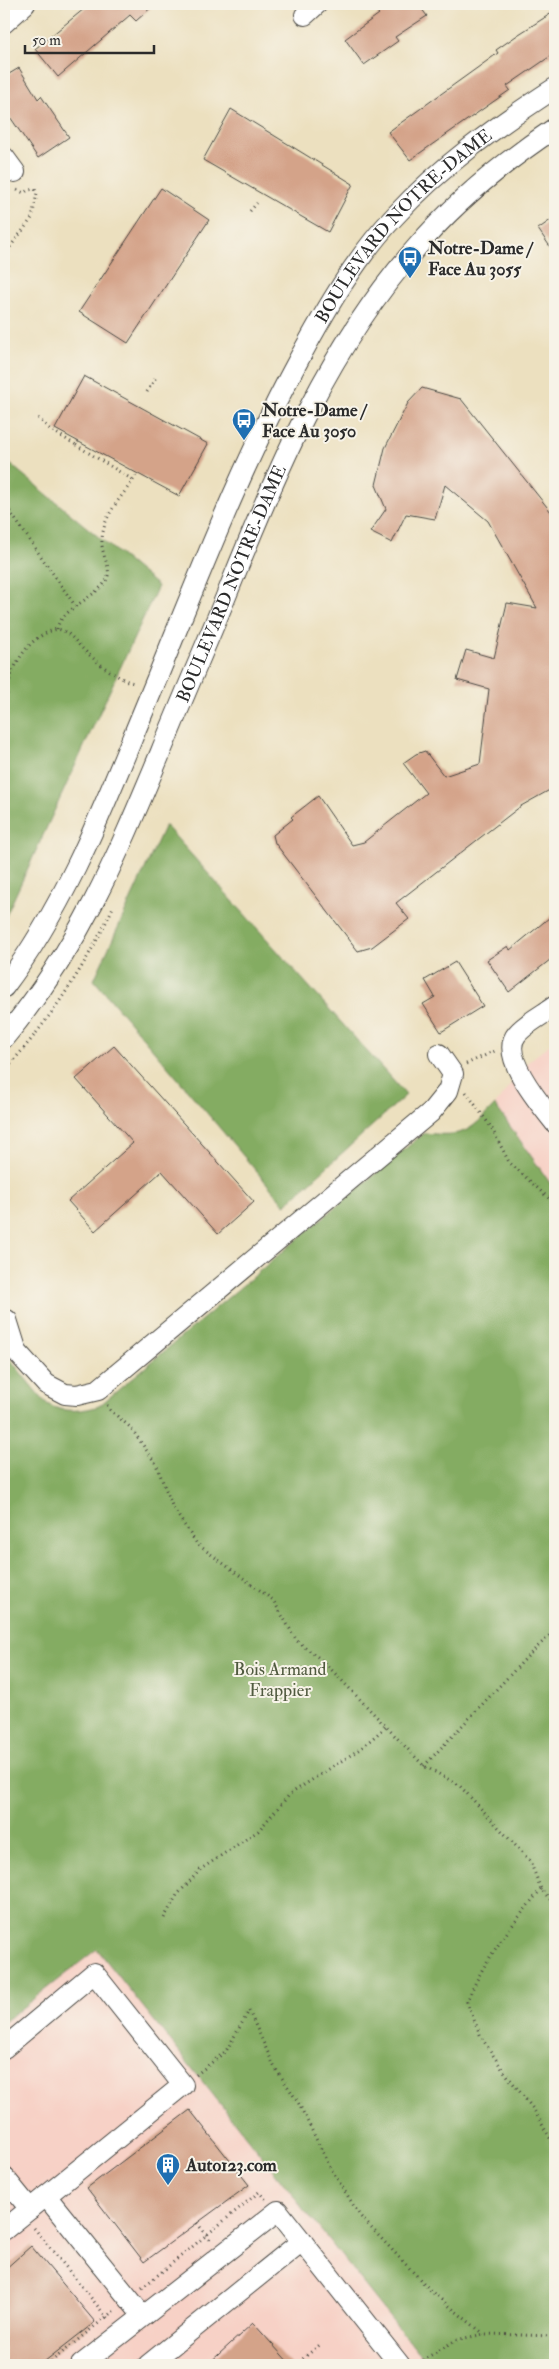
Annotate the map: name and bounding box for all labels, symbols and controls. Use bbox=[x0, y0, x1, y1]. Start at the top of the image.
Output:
scale bar bbox=[25, 22, 154, 54]
text: 50 m bbox=[32, 31, 61, 50]
street label: BOULEVARD NOTRE-DAME bbox=[310, 124, 497, 327]
place label: Notre-Dame / Face Au 3055 bbox=[427, 237, 534, 281]
bus stop icon: Notre-Dame / Face Au 3055 bbox=[397, 245, 423, 279]
place label: Notre-Dame / Face Au 3050 bbox=[261, 399, 368, 443]
bus stop icon: Notre-Dame / Face Au 3050 bbox=[231, 407, 257, 441]
street label: BOULEVARD NOTRE-DAME bbox=[172, 461, 292, 706]
park label: Bois Armand Frappier bbox=[234, 1658, 327, 1702]
building icon: Auto123.com bbox=[155, 2152, 181, 2186]
place label: Auto123.com bbox=[185, 2154, 278, 2177]

